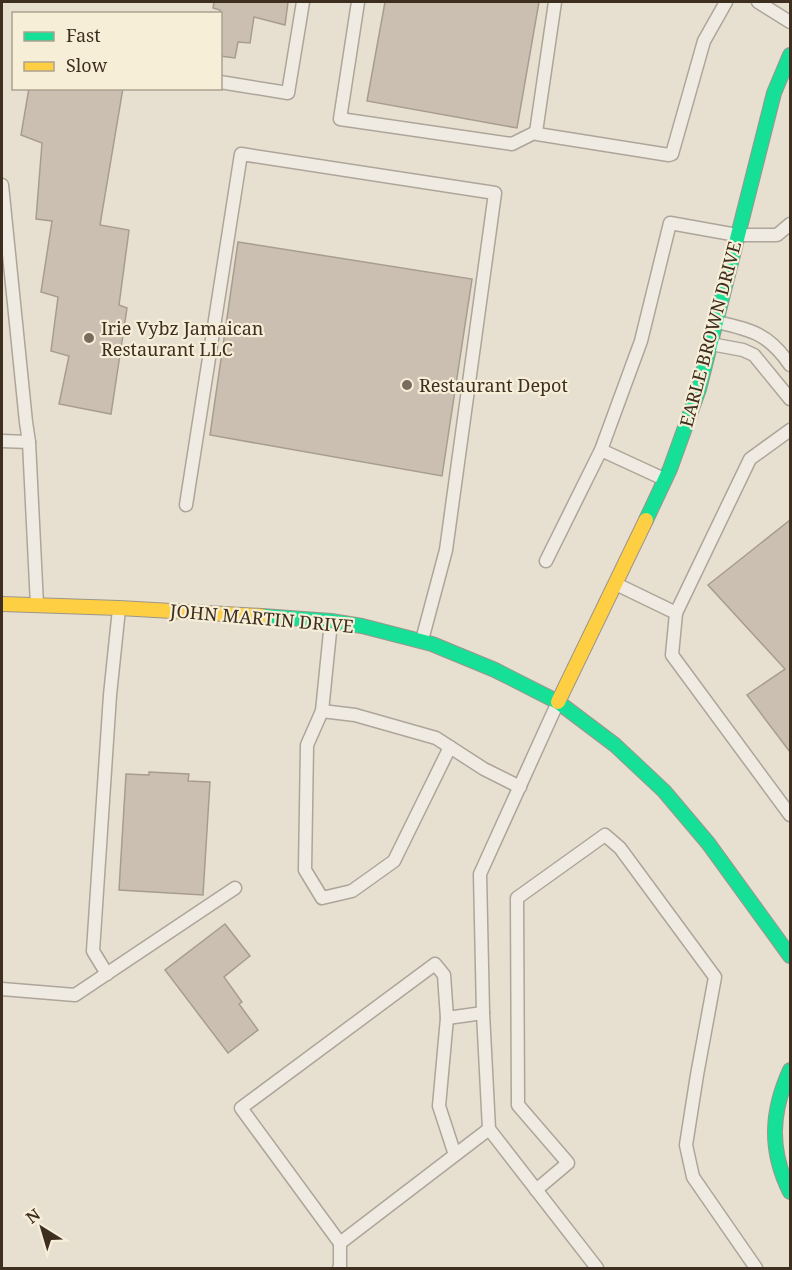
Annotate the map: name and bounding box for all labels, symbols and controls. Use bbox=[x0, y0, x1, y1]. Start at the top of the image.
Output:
legend bbox=[12, 12, 222, 90]
text: Fast bbox=[66, 23, 101, 47]
text: Slow bbox=[66, 53, 108, 77]
street label: EARLE BROWN DRIVE bbox=[674, 239, 746, 429]
place label: Irie Vybz Jamaican Restaurant LLC bbox=[101, 316, 264, 361]
marker: Irie Vybz Jamaican Restaurant LLC bbox=[82, 331, 96, 345]
place label: Restaurant Depot bbox=[419, 373, 568, 397]
marker: Restaurant Depot bbox=[400, 378, 414, 392]
street label: JOHN MARTIN DRIVE bbox=[168, 598, 355, 638]
north arrow bbox=[12, 1198, 72, 1258]
text: N bbox=[21, 1203, 45, 1229]

